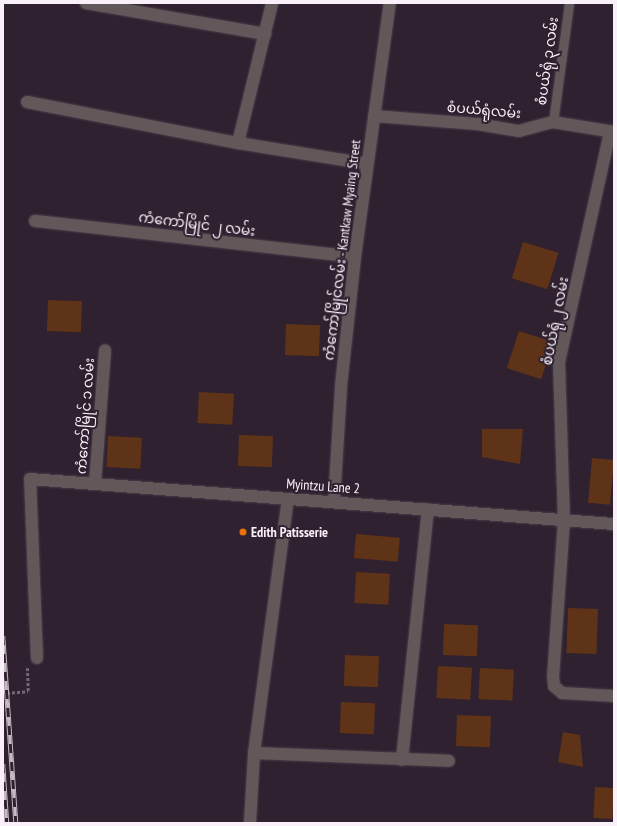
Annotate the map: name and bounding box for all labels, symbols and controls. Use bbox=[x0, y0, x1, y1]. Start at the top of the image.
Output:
street label: စံပယ်ရုံ ၃ လမ်း bbox=[533, 16, 561, 106]
street label: စံပယ်ရုံလမ်း bbox=[446, 98, 522, 122]
street label: ကံကော်မြိုင်လမ်း - Kantkaw Myaing Street bbox=[320, 138, 364, 362]
street label: ကံကော်မြိုင် ၂ လမ်း bbox=[138, 209, 256, 239]
street label: စံပယ်ရုံ ၂ လမ်း bbox=[538, 275, 572, 367]
street label: ကံကော်မြိုင် ၁ လမ်း bbox=[73, 357, 97, 475]
street label: Myintzu Lane 2 bbox=[286, 475, 360, 497]
place label: Edith Patisserie bbox=[251, 524, 328, 540]
marker: Edith Patisserie bbox=[238, 527, 248, 537]

